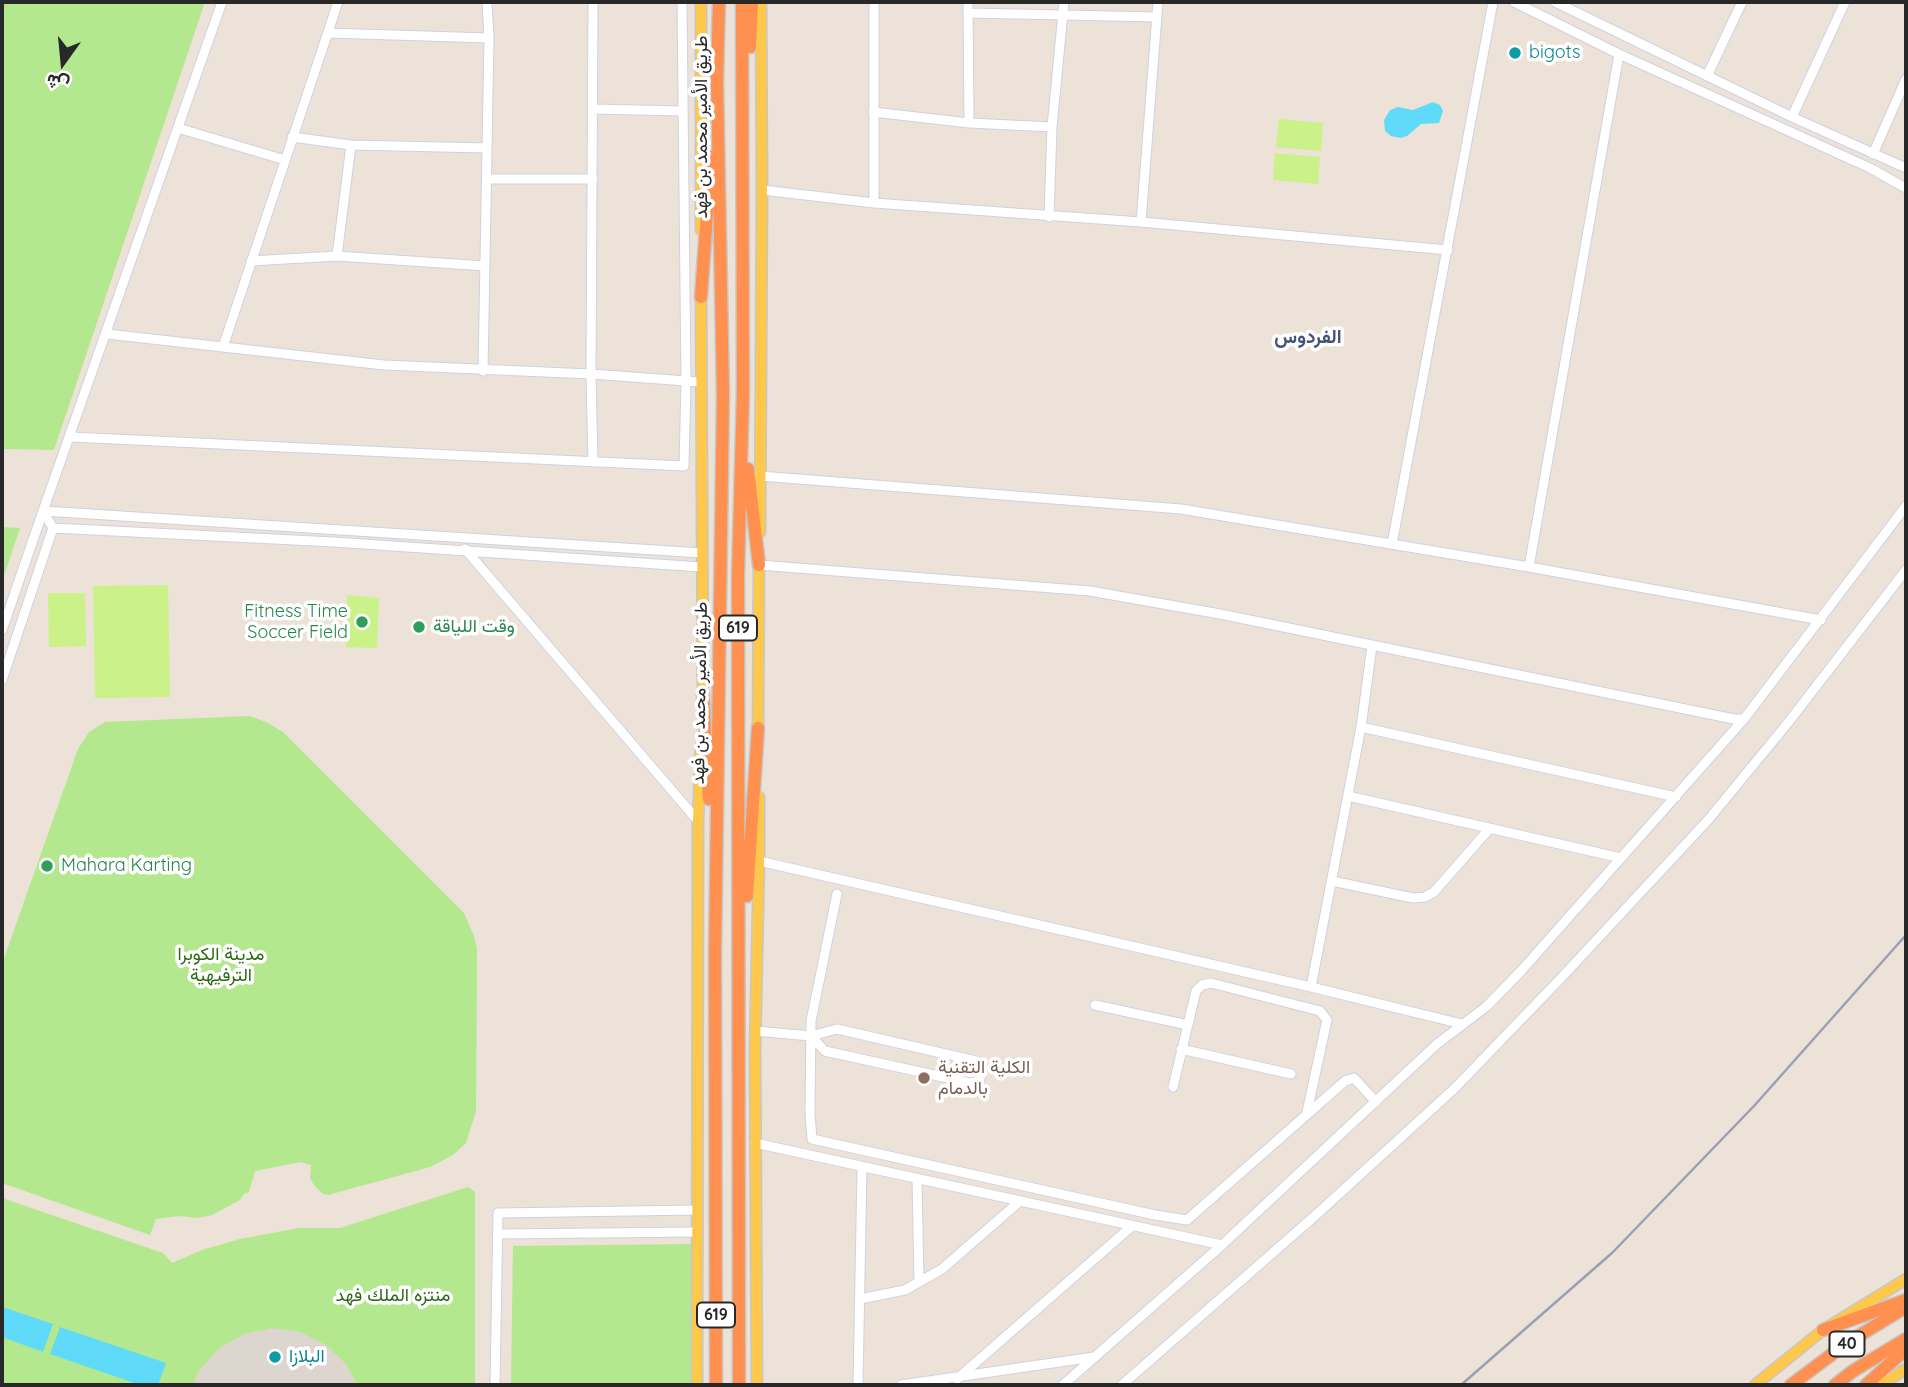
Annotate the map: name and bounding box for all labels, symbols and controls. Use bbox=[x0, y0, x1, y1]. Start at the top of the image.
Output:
north arrow bbox=[28, 28, 98, 98]
street label: طريق الأمير محمد بن فهد bbox=[691, 36, 713, 218]
place label: bigots bbox=[1529, 42, 1580, 64]
marker: bigots bbox=[1507, 45, 1523, 61]
text: ش bbox=[43, 69, 72, 98]
district label: الفردوس bbox=[1274, 326, 1342, 348]
place label: Fitness Time Soccer Field bbox=[244, 601, 348, 644]
street label: طريق الأمير محمد بن فهد bbox=[688, 601, 712, 785]
marker: Fitness Time Soccer Field bbox=[354, 614, 370, 630]
road number: 619 bbox=[719, 615, 757, 640]
place label: وقت اللياقة bbox=[433, 616, 515, 638]
marker: وقت اللياقة bbox=[411, 619, 427, 635]
place label: Mahara Karting bbox=[61, 855, 192, 877]
marker: Mahara Karting bbox=[39, 858, 55, 874]
park label: مدينة الكوبرا الترفيهية bbox=[178, 944, 264, 986]
place label: الكلية التقنية بالدمام bbox=[938, 1057, 1030, 1100]
marker: الكلية التقنية بالدمام bbox=[916, 1070, 932, 1086]
park label: منتزه الملك فهد bbox=[336, 1285, 450, 1307]
road number: 619 bbox=[697, 1302, 735, 1328]
road number: 40 bbox=[1829, 1332, 1864, 1356]
place label: البلازا bbox=[289, 1346, 325, 1368]
marker: البلازا bbox=[267, 1349, 283, 1365]

